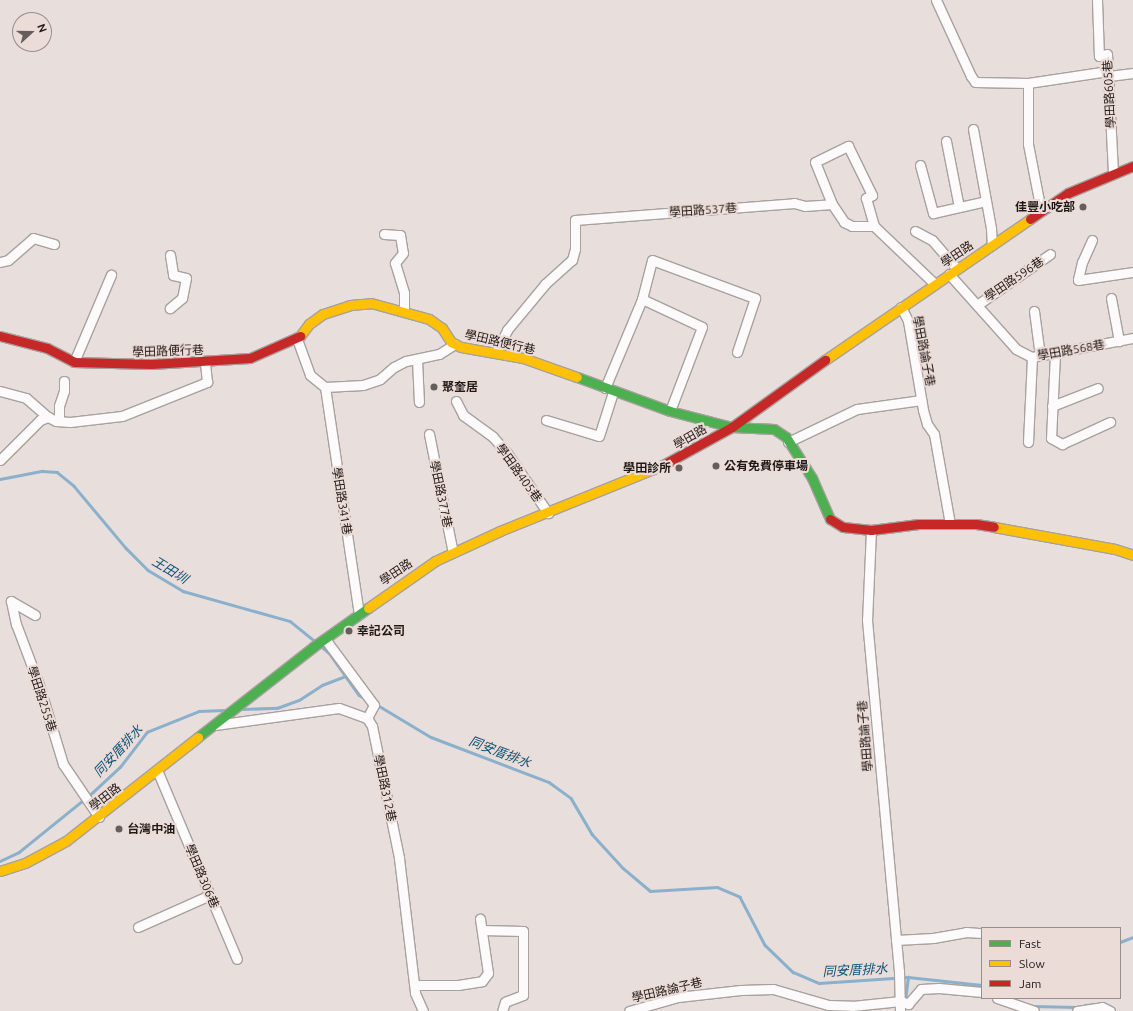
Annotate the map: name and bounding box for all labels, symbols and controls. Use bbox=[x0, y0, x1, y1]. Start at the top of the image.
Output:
north arrow bbox=[12, 12, 52, 52]
text: N bbox=[35, 22, 49, 34]
street label: 學田路605巷 bbox=[1100, 60, 1118, 128]
street label: 學田路537巷 bbox=[668, 200, 738, 220]
place label: 佳豐小吃部 bbox=[1015, 200, 1075, 214]
marker: 佳豐小吃部 bbox=[1078, 202, 1088, 212]
street label: 學田路 bbox=[938, 238, 976, 270]
street label: 學田路596巷 bbox=[982, 254, 1046, 304]
street label: 學田路論子巷 bbox=[910, 314, 938, 388]
street label: 學田路便行巷 bbox=[463, 327, 537, 357]
street label: 學田路568巷 bbox=[1036, 337, 1106, 363]
street label: 學田路便行巷 bbox=[132, 343, 204, 359]
place label: 聚奎居 bbox=[442, 380, 478, 394]
marker: 聚奎居 bbox=[429, 382, 439, 392]
street label: 學田路 bbox=[671, 422, 709, 452]
street label: 學田路405巷 bbox=[493, 441, 545, 505]
street label: 學田路377巷 bbox=[427, 459, 455, 529]
place label: 公有免費停車場 bbox=[724, 459, 808, 473]
place label: 學田診所 bbox=[623, 461, 671, 475]
marker: 公有免費停車場 bbox=[711, 461, 721, 471]
marker: 學田診所 bbox=[674, 463, 684, 473]
street label: 學田路341巷 bbox=[330, 466, 354, 536]
water label: 王田圳 bbox=[149, 553, 191, 587]
street label: 學田路 bbox=[377, 556, 415, 588]
place label: 幸記公司 bbox=[357, 624, 405, 638]
marker: 幸記公司 bbox=[344, 626, 354, 636]
street label: 學田路255巷 bbox=[25, 664, 59, 734]
street label: 學田路論子巷 bbox=[855, 700, 875, 772]
water label: 同安厝排水 bbox=[90, 722, 146, 780]
water label: 同安厝排水 bbox=[467, 733, 533, 771]
street label: 學田路312巷 bbox=[371, 753, 399, 823]
street label: 學田路 bbox=[86, 780, 124, 814]
place label: 台灣中油 bbox=[127, 822, 175, 836]
marker: 台灣中油 bbox=[114, 824, 124, 834]
street label: 學田路306巷 bbox=[182, 842, 222, 910]
legend bbox=[981, 927, 1121, 999]
text: Fast bbox=[1019, 937, 1041, 950]
text: Slow bbox=[1019, 957, 1045, 970]
water label: 同安厝排水 bbox=[822, 961, 888, 979]
street label: 學田路論子巷 bbox=[630, 975, 704, 1005]
text: Jam bbox=[1019, 977, 1041, 990]

